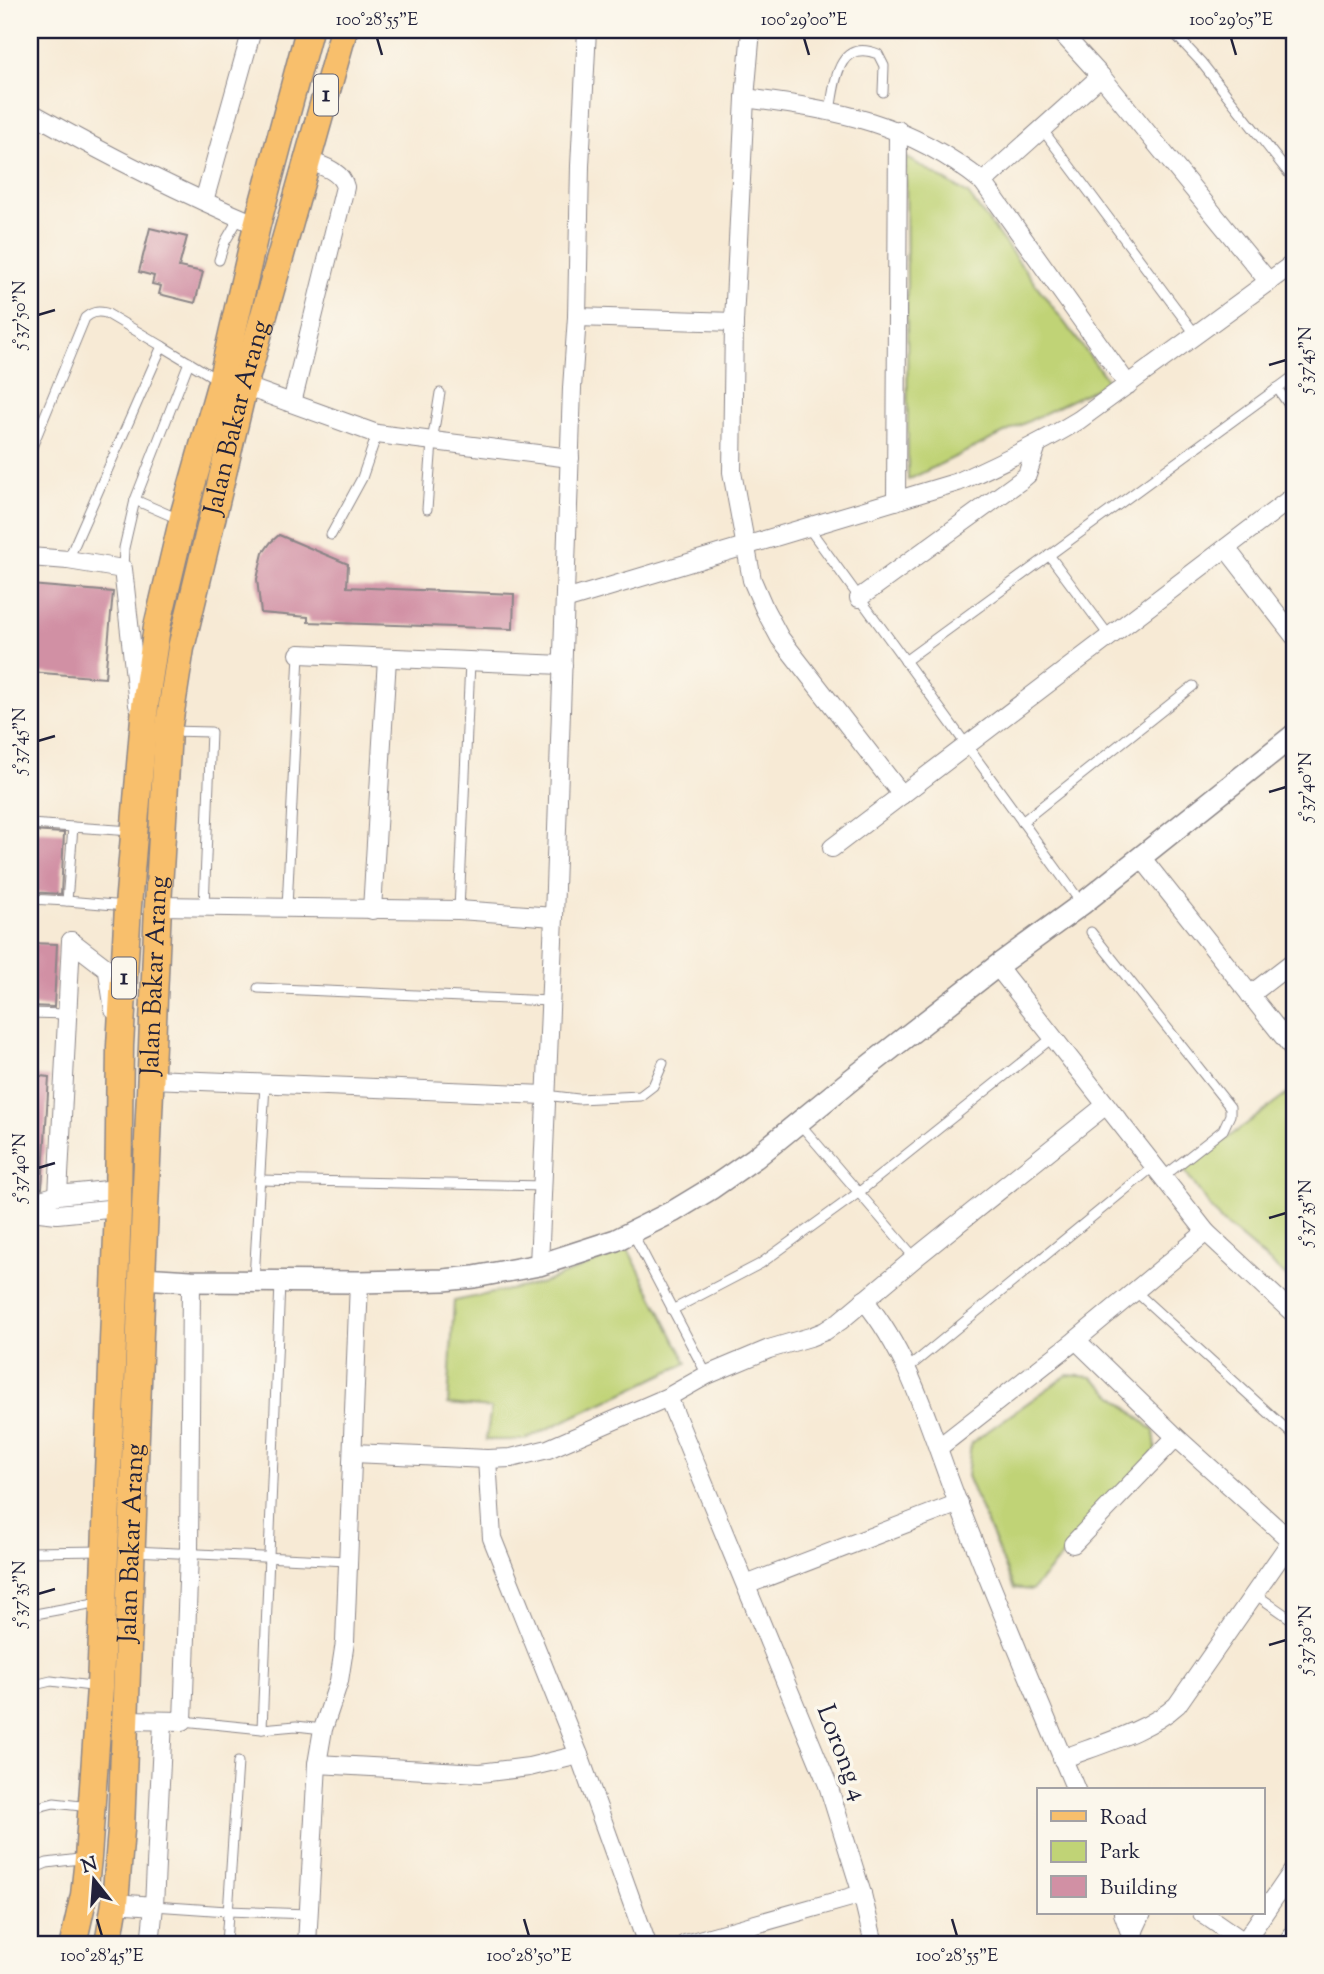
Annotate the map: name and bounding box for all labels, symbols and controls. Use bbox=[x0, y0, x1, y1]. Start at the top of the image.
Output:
text: 100°28'55"E bbox=[336, 8, 418, 34]
text: 100°29'00"E bbox=[761, 8, 847, 34]
text: 100°29'05"E bbox=[1189, 8, 1273, 34]
road number: 1 bbox=[314, 74, 338, 116]
text: 5°37'50"N bbox=[8, 280, 34, 351]
street label: Jalan Bakar Arang bbox=[195, 316, 280, 521]
text: 5°37'45"N bbox=[1294, 326, 1320, 395]
text: 5°37'45"N bbox=[8, 707, 34, 776]
text: 5°37'40"N bbox=[1294, 752, 1320, 823]
street label: Jalan Bakar Arang bbox=[132, 875, 178, 1078]
road number: 1 bbox=[112, 958, 136, 998]
text: 5°37'40"N bbox=[8, 1133, 34, 1204]
text: 5°37'35"N bbox=[1294, 1179, 1320, 1248]
street label: Jalan Bakar Arang bbox=[110, 1443, 154, 1645]
text: 5°37'35"N bbox=[8, 1560, 34, 1629]
text: 5°37'30"N bbox=[1294, 1605, 1320, 1676]
street label: Lorong 4 bbox=[806, 1700, 876, 1806]
legend bbox=[1037, 1788, 1264, 1914]
text: Road bbox=[1100, 1804, 1147, 1834]
text: Park bbox=[1100, 1838, 1141, 1868]
north arrow bbox=[60, 1844, 130, 1914]
text: N bbox=[79, 1851, 101, 1881]
text: Building bbox=[1100, 1874, 1177, 1904]
text: 100°28'45"E bbox=[60, 1944, 144, 1970]
text: 100°28'50"E bbox=[486, 1944, 572, 1970]
text: 100°28'55"E bbox=[916, 1944, 998, 1970]

